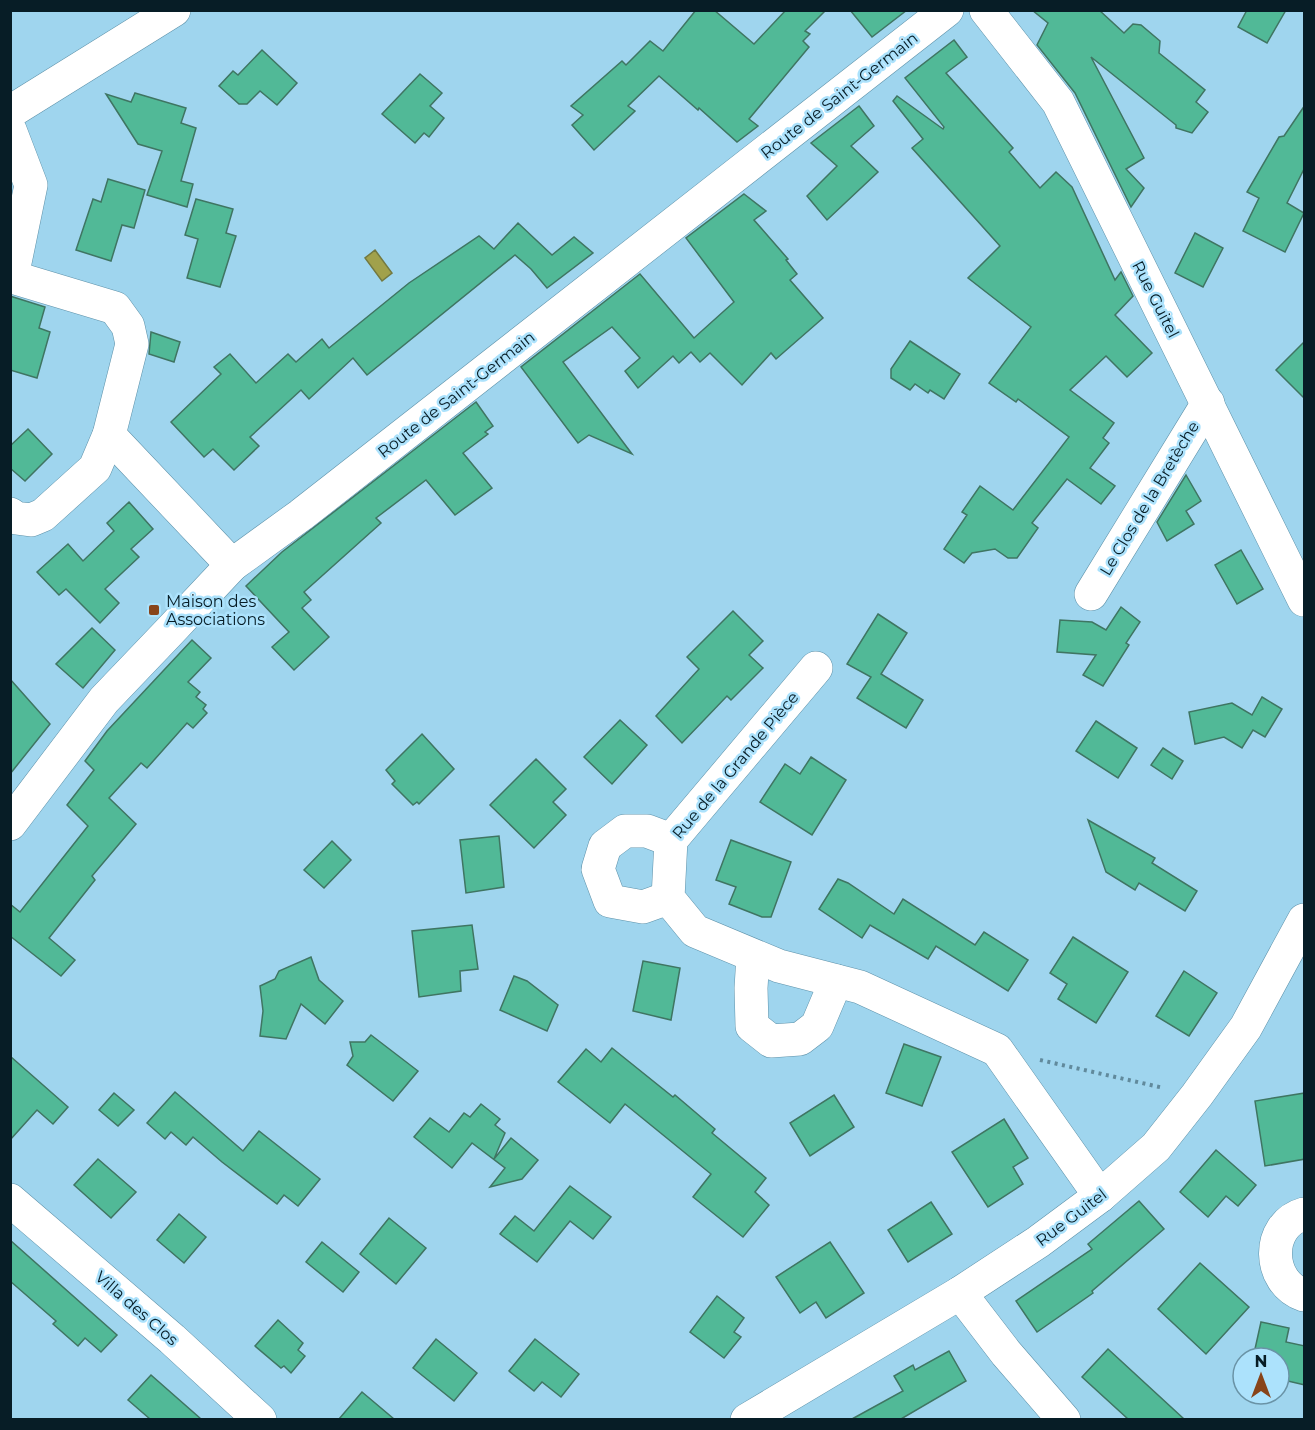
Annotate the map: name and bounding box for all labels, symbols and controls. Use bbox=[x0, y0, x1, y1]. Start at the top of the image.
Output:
street label: Route de Saint-Germain bbox=[757, 28, 922, 163]
street label: Rue Guitel bbox=[1128, 258, 1183, 341]
street label: Route de Saint-Germain bbox=[374, 327, 539, 462]
street label: Le Clos de la Bretèche bbox=[1096, 418, 1203, 579]
place label: Maison des Associations bbox=[166, 592, 265, 629]
marker: Maison des Associations bbox=[147, 603, 161, 617]
street label: Rue de la Grande Pièce bbox=[668, 688, 802, 843]
street label: Rue Guitel bbox=[1032, 1185, 1110, 1250]
street label: Villa des Clos bbox=[91, 1267, 182, 1350]
north arrow bbox=[1231, 1346, 1291, 1406]
text: N bbox=[1255, 1352, 1267, 1371]

